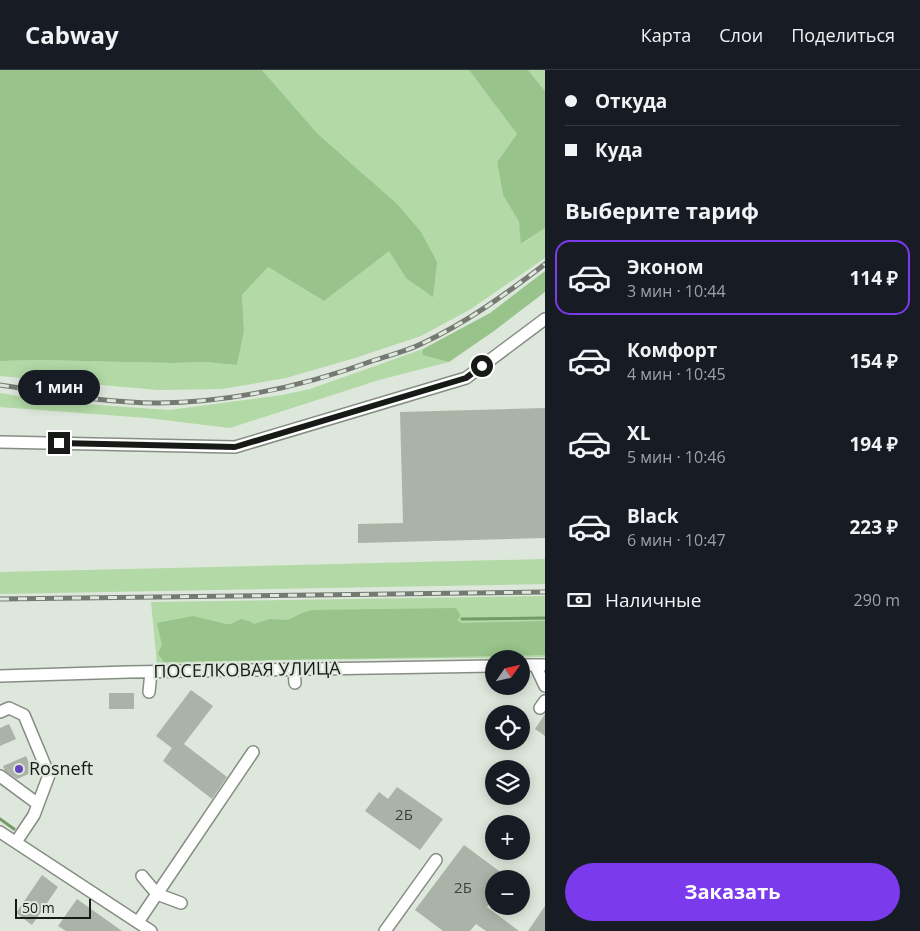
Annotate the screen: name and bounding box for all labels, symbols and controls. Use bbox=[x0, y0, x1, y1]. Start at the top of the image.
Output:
text: Cabway bbox=[25, 18, 119, 51]
text: Карта bbox=[641, 23, 691, 47]
text: Слои bbox=[719, 23, 763, 47]
text: Поделиться bbox=[791, 23, 895, 47]
text: Откуда bbox=[595, 88, 667, 114]
text: Куда bbox=[595, 137, 643, 163]
text: Выберите тариф bbox=[565, 195, 759, 225]
text: Эконом bbox=[627, 254, 704, 280]
icon: car bbox=[567, 255, 612, 300]
text: 114 ₽ bbox=[849, 265, 898, 291]
text: 3 мин · 10:44 bbox=[627, 280, 726, 302]
text: Комфорт bbox=[627, 337, 717, 363]
icon: car bbox=[567, 338, 612, 383]
text: 154 ₽ bbox=[849, 348, 898, 374]
route start bbox=[471, 355, 493, 377]
text: 4 мин · 10:45 bbox=[627, 363, 726, 385]
callout: 1 мин bbox=[18, 370, 100, 406]
text: 1 мин bbox=[35, 376, 83, 398]
text: XL bbox=[627, 420, 650, 446]
icon: car bbox=[567, 421, 612, 466]
text: 194 ₽ bbox=[849, 431, 898, 457]
route end bbox=[48, 432, 70, 454]
text: 5 мин · 10:46 bbox=[627, 446, 726, 468]
text: Black bbox=[627, 503, 679, 529]
icon: car bbox=[567, 504, 612, 549]
text: 223 ₽ bbox=[849, 514, 898, 540]
text: 6 мин · 10:47 bbox=[627, 529, 726, 551]
icon: cash bbox=[565, 586, 593, 614]
text: Наличные bbox=[605, 587, 701, 613]
text: 290 m bbox=[854, 589, 900, 611]
north arrow bbox=[485, 650, 530, 695]
map controls bbox=[485, 650, 530, 915]
street label: ПОСЕЛКОВАЯ УЛИЦА bbox=[153, 655, 341, 683]
button: locate bbox=[485, 705, 530, 750]
place label: Rosneft bbox=[29, 756, 93, 780]
button: layers bbox=[485, 760, 530, 805]
marker: Rosneft bbox=[13, 763, 25, 775]
house number: 2Б bbox=[395, 804, 413, 824]
button: + bbox=[485, 815, 530, 860]
button: Заказать bbox=[565, 863, 900, 921]
button: − bbox=[485, 870, 530, 915]
house number: 2Б bbox=[454, 877, 472, 897]
scale bar bbox=[15, 896, 91, 919]
text: 50 m bbox=[22, 898, 55, 917]

